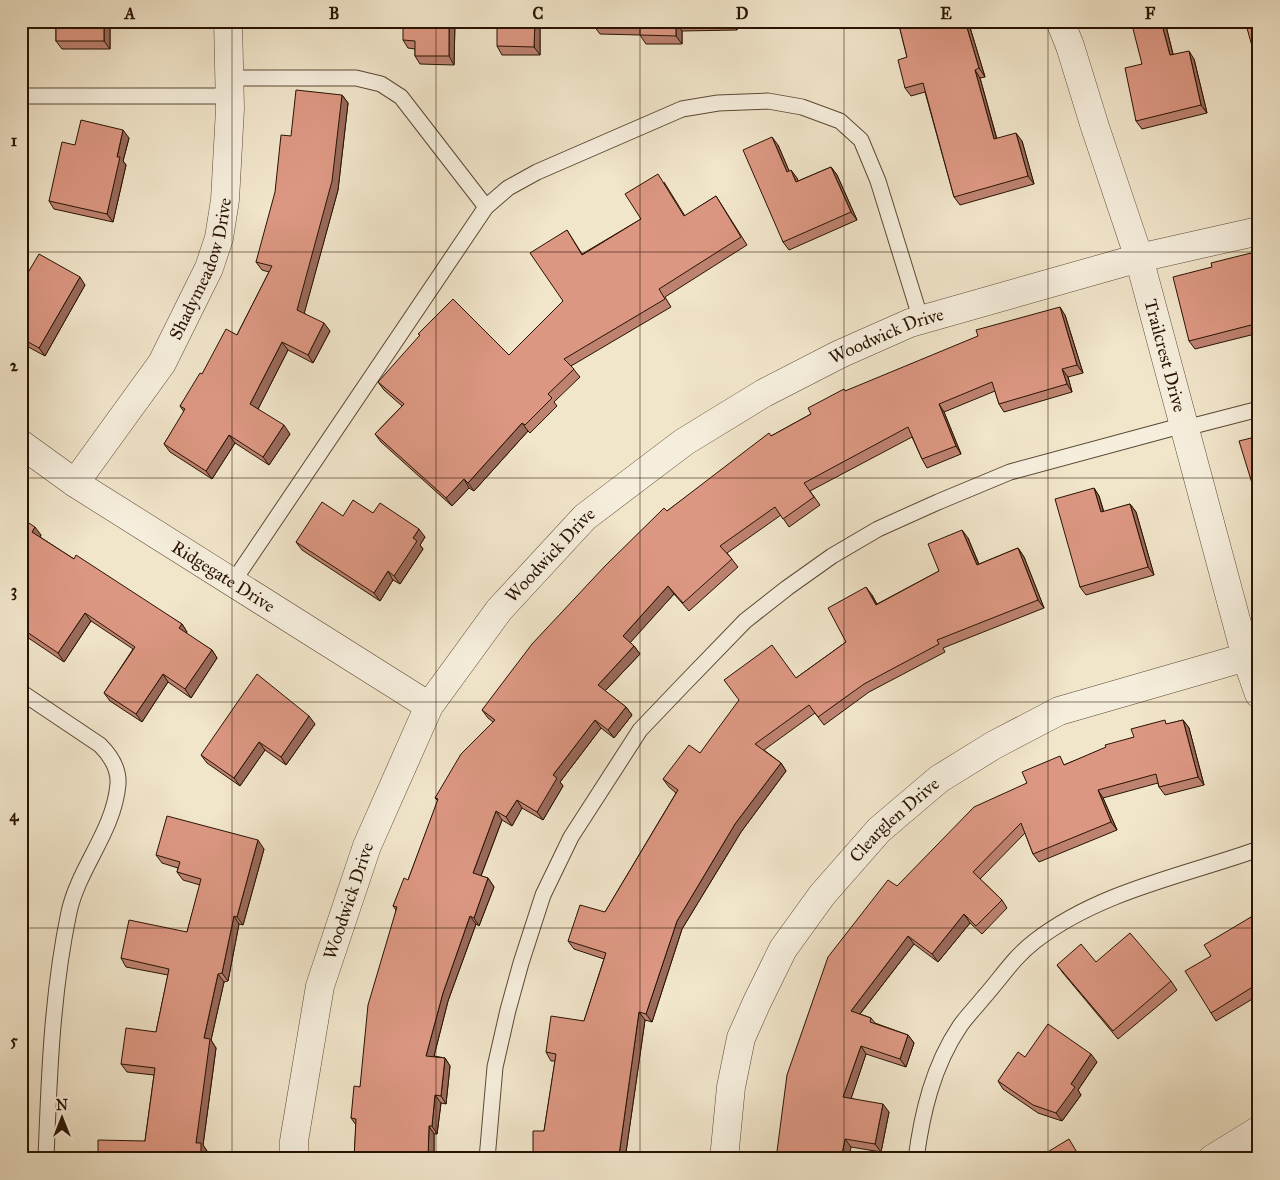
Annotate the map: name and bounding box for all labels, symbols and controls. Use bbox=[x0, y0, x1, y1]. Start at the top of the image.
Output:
text: A bbox=[124, 4, 136, 23]
text: B bbox=[329, 4, 339, 23]
text: C bbox=[533, 4, 544, 23]
text: D bbox=[736, 4, 749, 23]
text: E bbox=[940, 4, 952, 23]
text: F bbox=[1145, 4, 1156, 23]
text: 1 bbox=[11, 131, 18, 150]
street label: Shadymeadow Drive bbox=[164, 196, 236, 343]
street label: Trailcrest Drive bbox=[1140, 297, 1191, 415]
street label: Woodwick Drive bbox=[825, 303, 946, 369]
text: 2 bbox=[10, 356, 19, 375]
street label: Woodwick Drive bbox=[501, 502, 599, 607]
street label: Ridgegate Drive bbox=[168, 536, 279, 617]
text: 3 bbox=[11, 581, 17, 601]
street label: Clearglen Drive bbox=[845, 773, 944, 867]
text: 4 bbox=[10, 806, 20, 826]
street label: Woodwick Drive bbox=[319, 840, 378, 962]
text: 5 bbox=[10, 1031, 18, 1050]
north arrow bbox=[38, 1092, 88, 1142]
text: N bbox=[56, 1097, 68, 1114]

